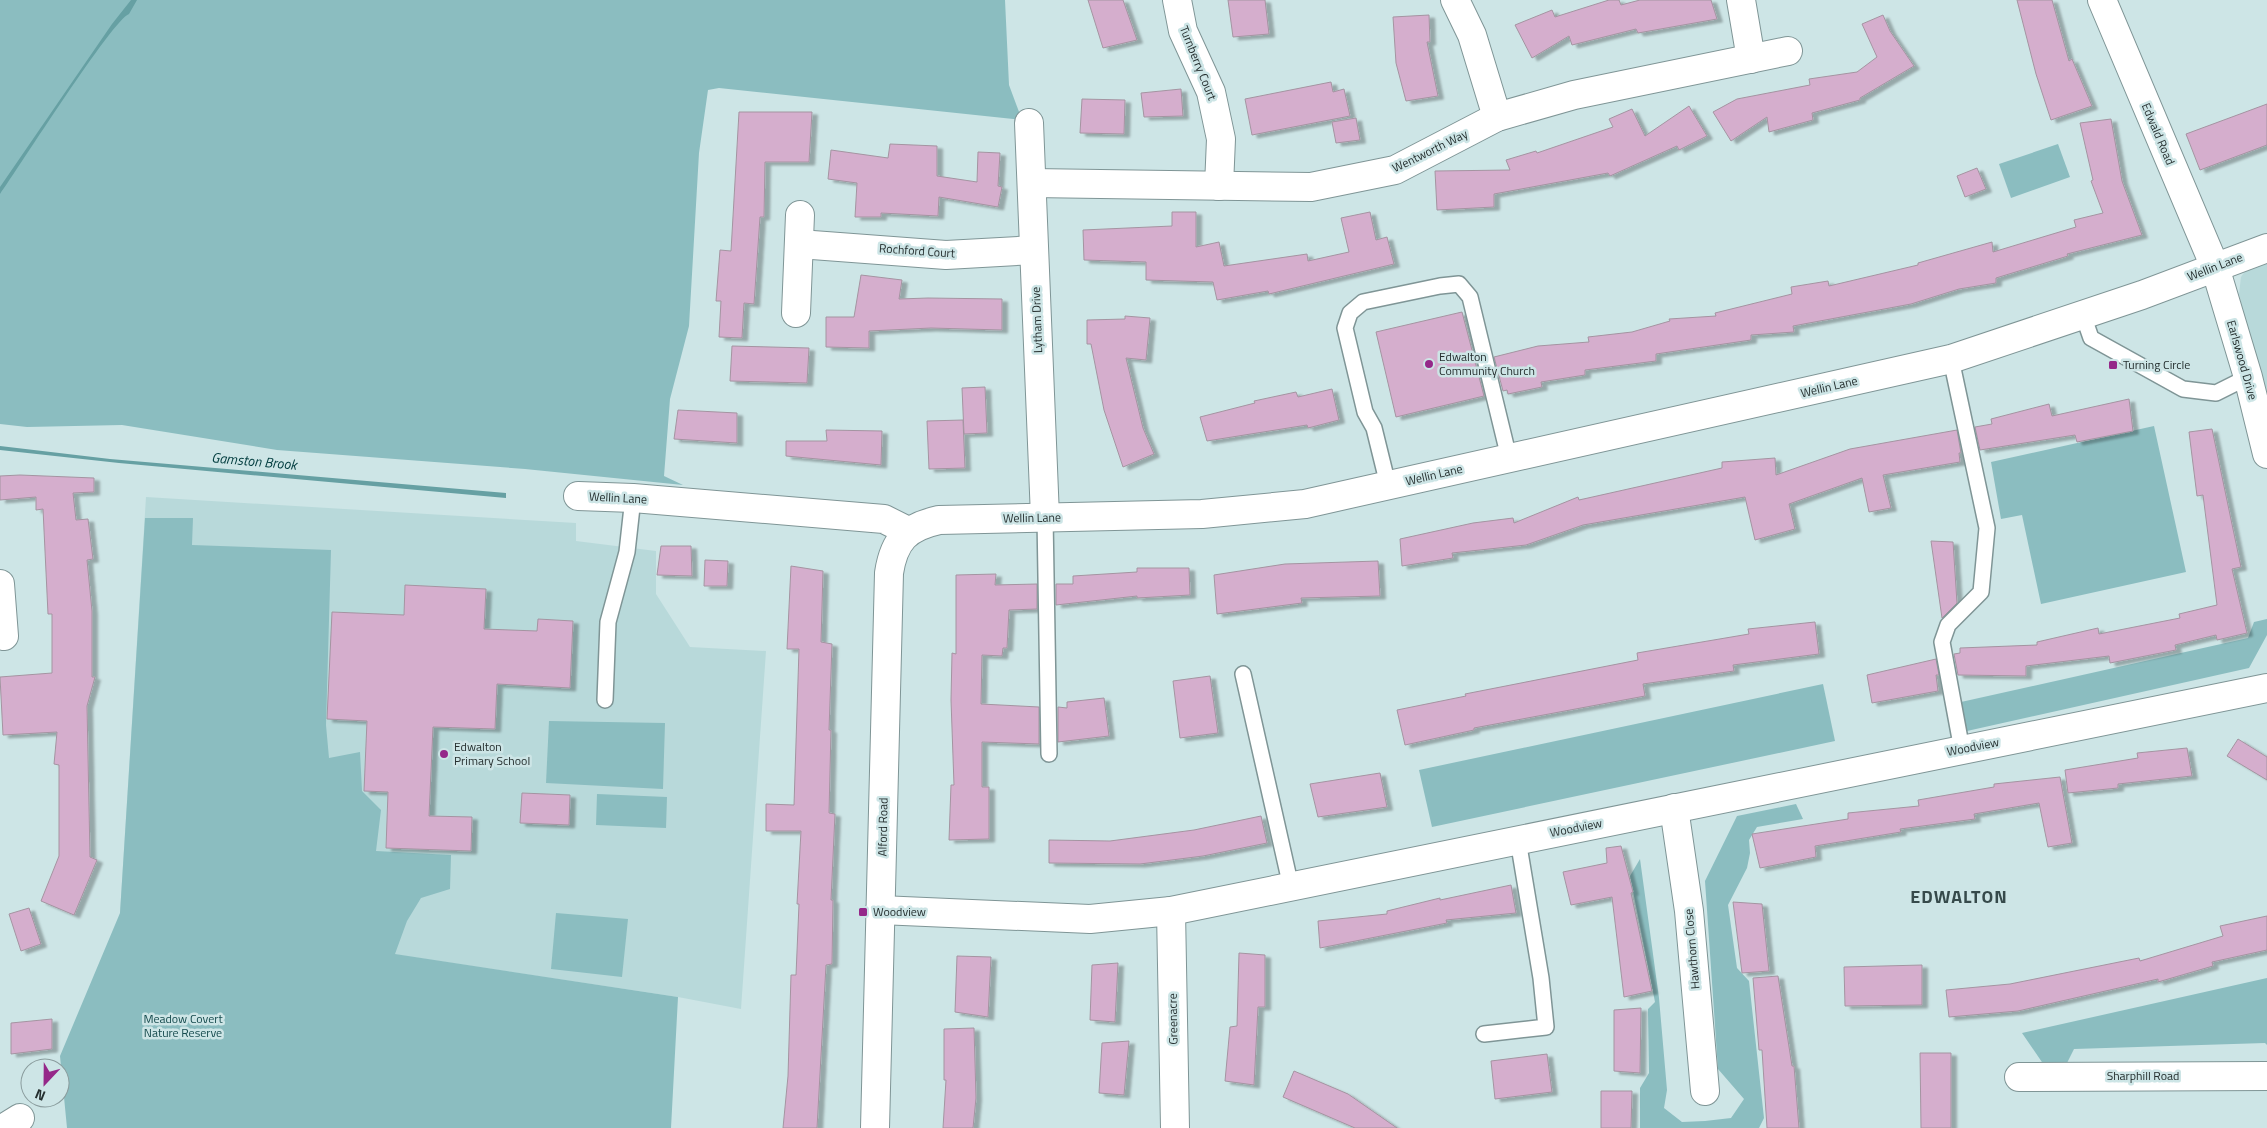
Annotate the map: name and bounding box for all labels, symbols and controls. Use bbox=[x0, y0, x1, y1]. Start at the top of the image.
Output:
street label: Turnberry Court bbox=[1175, 23, 1222, 104]
street label: Edwald Road bbox=[2137, 100, 2180, 168]
street label: Wentworth Way bbox=[1389, 124, 1471, 177]
street label: Rochford Court bbox=[878, 238, 956, 263]
street label: Wellin Lane bbox=[2184, 247, 2245, 286]
street label: Lytham Drive bbox=[1026, 286, 1047, 354]
street label: Earlswood Drive bbox=[2222, 318, 2263, 402]
place label: Edwalton Community Church bbox=[1439, 347, 1535, 380]
place label: Turning Circle bbox=[2123, 355, 2190, 374]
marker: Edwalton Community Church bbox=[1423, 358, 1435, 370]
marker: Turning Circle bbox=[2107, 359, 2119, 371]
street label: Wellin Lane bbox=[1799, 371, 1859, 402]
water label: Gamston Brook bbox=[210, 446, 299, 475]
street label: Wellin Lane bbox=[1404, 459, 1464, 490]
street label: Wellin Lane bbox=[589, 486, 647, 509]
street label: Wellin Lane bbox=[1003, 507, 1061, 528]
street label: Woodview bbox=[1945, 732, 2001, 761]
place label: Edwalton Primary School bbox=[454, 737, 530, 770]
marker: Edwalton Primary School bbox=[438, 748, 450, 760]
street label: Alford Road bbox=[872, 797, 893, 857]
street label: Woodview bbox=[1548, 813, 1604, 842]
district label: EDWALTON bbox=[1910, 883, 2008, 910]
place label: Woodview bbox=[873, 902, 926, 921]
marker: Woodview bbox=[857, 906, 869, 918]
street label: Hawthorn Close bbox=[1679, 908, 1704, 990]
street label: Greenacre bbox=[1163, 993, 1182, 1045]
park label: Meadow Covert Nature Reserve bbox=[143, 1009, 223, 1042]
north arrow bbox=[20, 1058, 70, 1108]
street label: Sharphill Road bbox=[2107, 1066, 2179, 1085]
text: N bbox=[32, 1084, 48, 1107]

